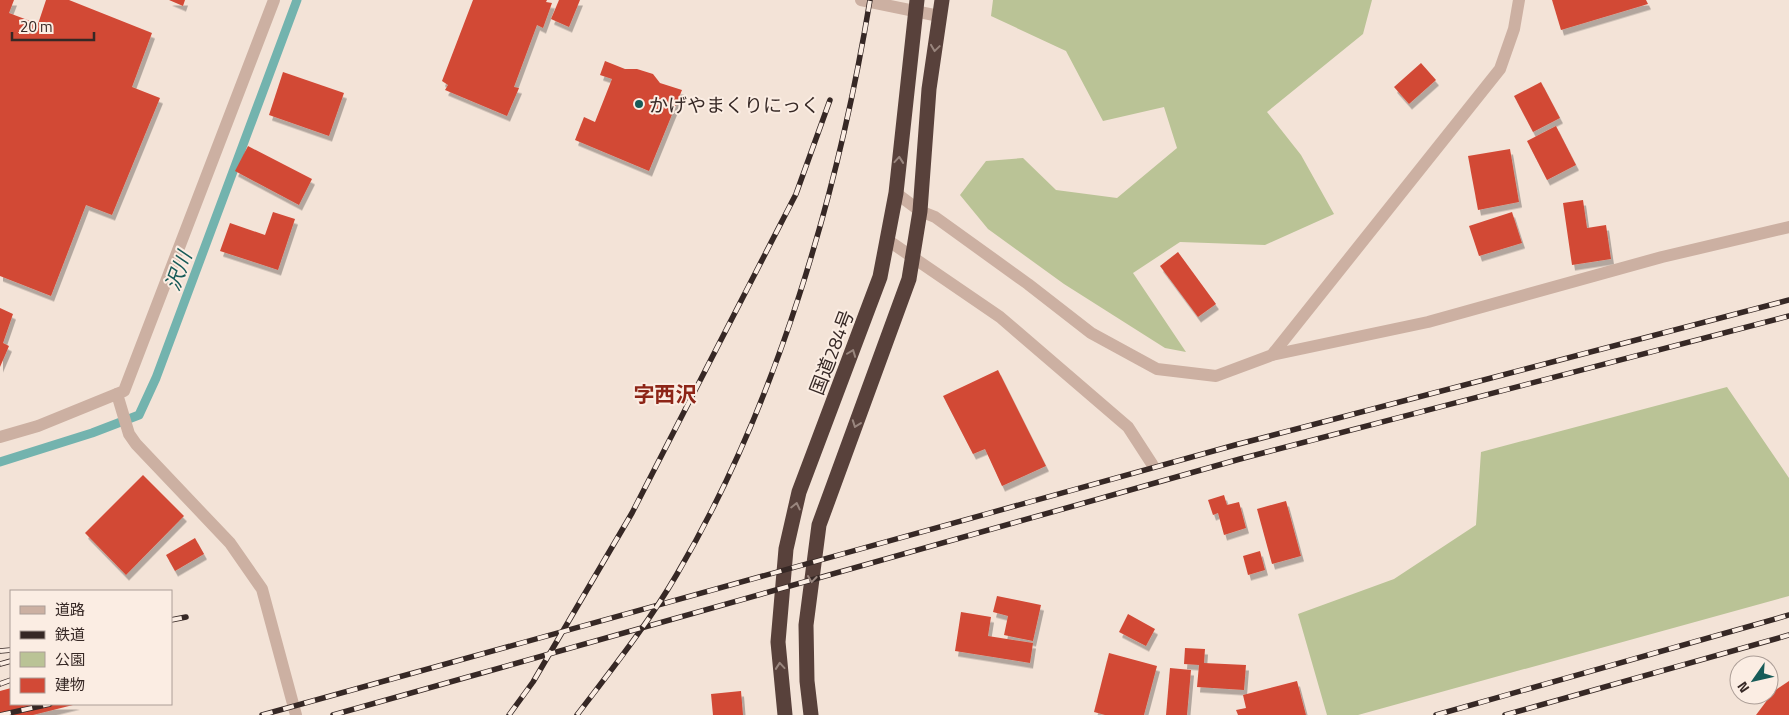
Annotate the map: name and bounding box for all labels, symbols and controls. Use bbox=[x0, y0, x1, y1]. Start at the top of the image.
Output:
scale bar bbox=[12, 10, 95, 42]
text: 20 m bbox=[20, 15, 53, 38]
one-way arrow bbox=[930, 44, 940, 53]
place label: かげやまくりにっく bbox=[649, 90, 820, 119]
marker: かげやまくりにっく bbox=[633, 98, 645, 110]
one-way arrow bbox=[893, 156, 904, 164]
water label: 沢川 bbox=[157, 245, 200, 295]
street label: 国道284号 bbox=[802, 305, 860, 399]
one-way arrow bbox=[846, 349, 856, 358]
district label: 字西沢 bbox=[634, 378, 697, 410]
one-way arrow bbox=[852, 419, 862, 427]
one-way arrow bbox=[790, 501, 801, 510]
one-way arrow bbox=[807, 575, 818, 583]
legend bbox=[10, 590, 172, 705]
text: 道路 bbox=[55, 598, 85, 621]
text: 鉄道 bbox=[55, 623, 85, 646]
text: 公園 bbox=[55, 648, 85, 671]
north arrow bbox=[1729, 655, 1779, 705]
one-way arrow bbox=[775, 662, 786, 670]
text: 建物 bbox=[55, 673, 85, 696]
text: N bbox=[1731, 678, 1754, 697]

